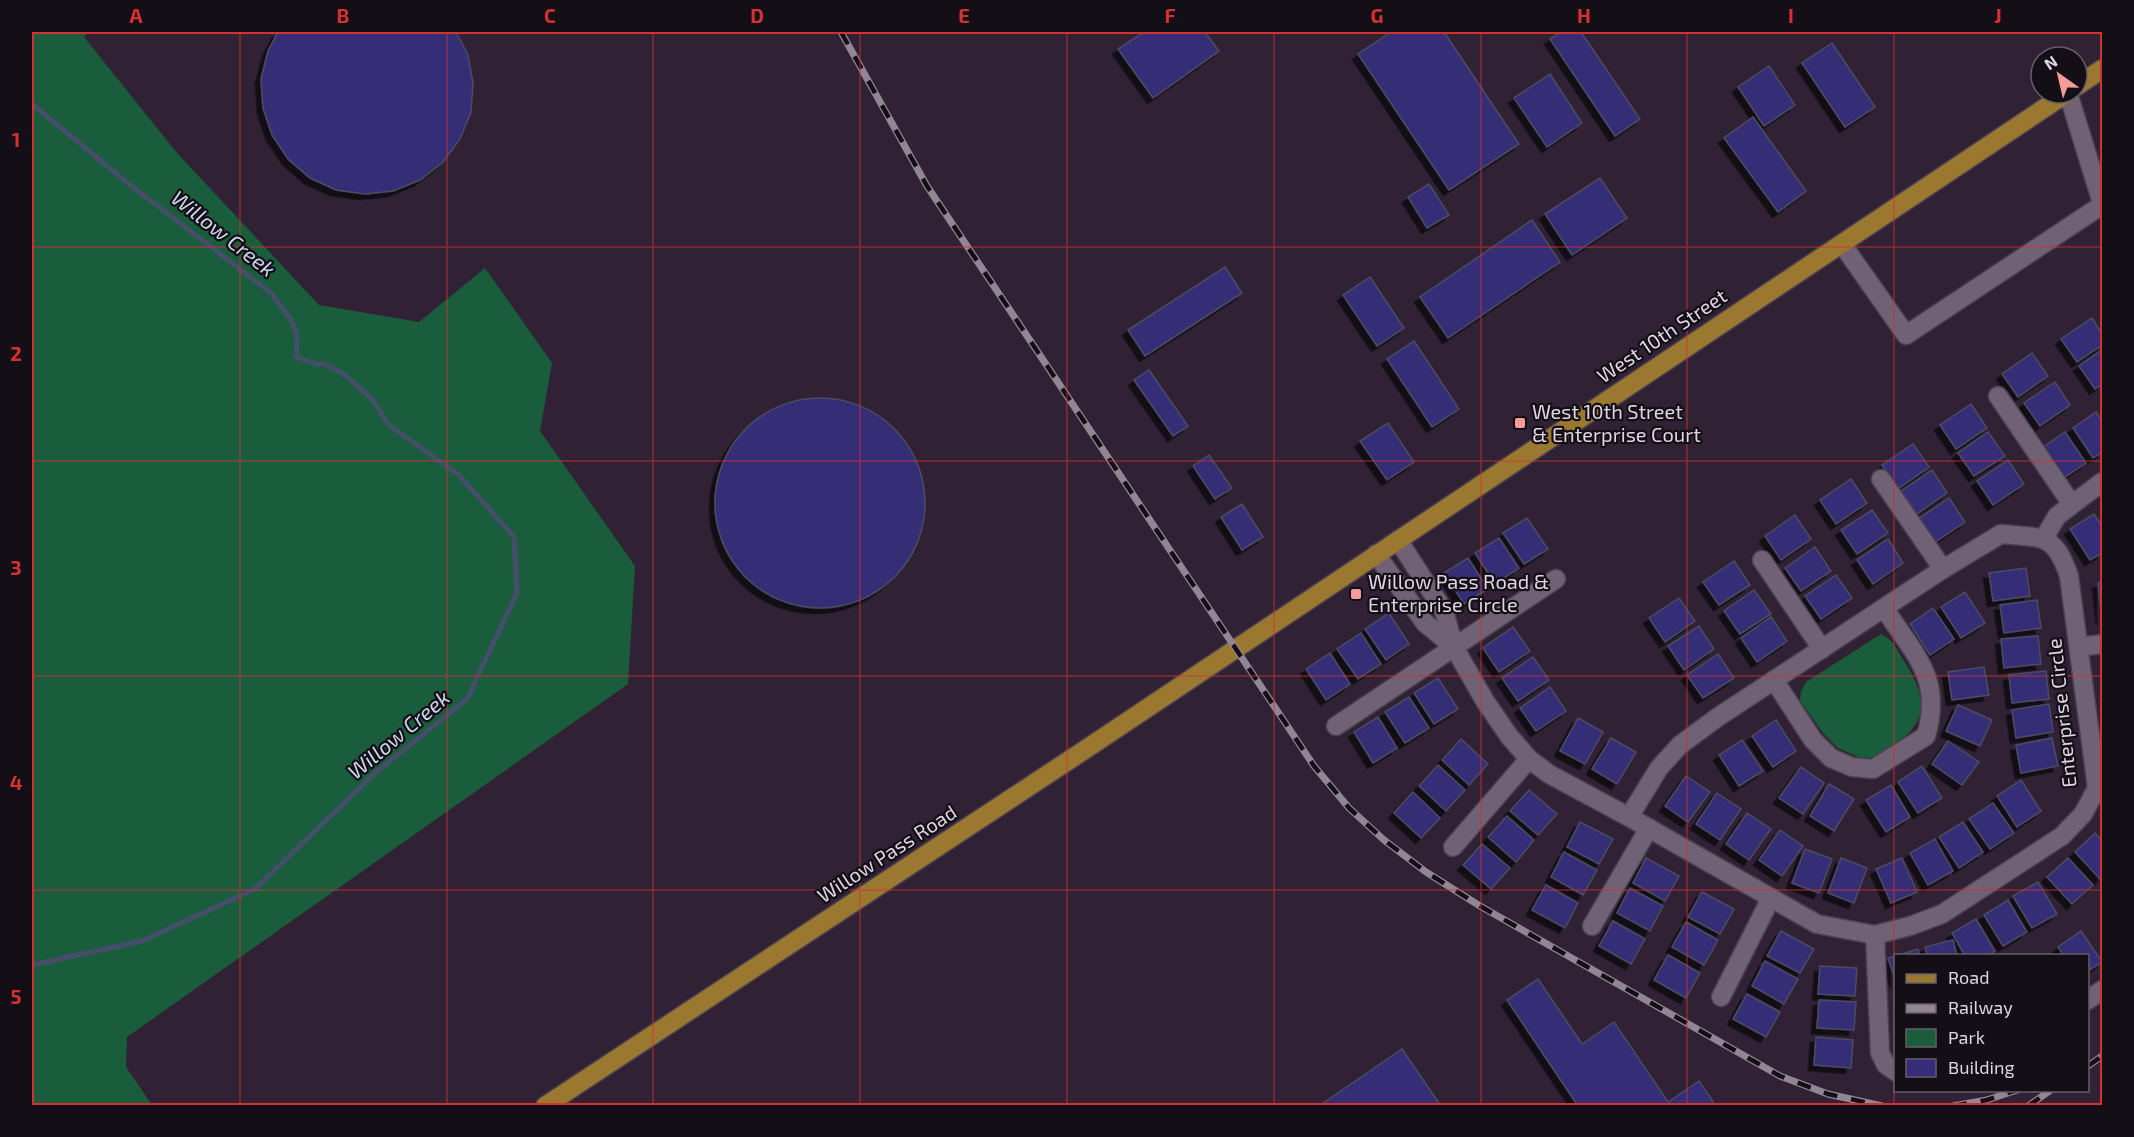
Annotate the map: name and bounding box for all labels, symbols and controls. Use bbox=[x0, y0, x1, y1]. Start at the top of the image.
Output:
text: A bbox=[129, 3, 143, 27]
text: B bbox=[337, 3, 349, 27]
text: C bbox=[544, 3, 556, 27]
text: D bbox=[750, 3, 764, 27]
text: E bbox=[958, 3, 970, 27]
text: F bbox=[1164, 3, 1176, 27]
text: G bbox=[1371, 3, 1383, 27]
text: H bbox=[1577, 3, 1591, 27]
text: I bbox=[1788, 3, 1794, 27]
text: J bbox=[1994, 3, 2002, 27]
north arrow bbox=[2029, 45, 2089, 105]
text: N bbox=[2040, 51, 2060, 73]
text: 1 bbox=[12, 127, 20, 151]
water label: Willow Creek bbox=[167, 184, 281, 281]
street label: West 10th Street bbox=[1592, 283, 1731, 387]
text: 2 bbox=[10, 341, 22, 365]
place label: West 10th Street & Enterprise Court bbox=[1532, 399, 1701, 446]
marker: West 10th Street & Enterprise Court bbox=[1513, 416, 1527, 430]
text: 3 bbox=[10, 555, 22, 579]
place label: Willow Pass Road & Enterprise Circle bbox=[1368, 569, 1549, 616]
marker: Willow Pass Road & Enterprise Circle bbox=[1349, 587, 1363, 601]
street label: Enterprise Circle bbox=[2041, 637, 2081, 789]
water label: Willow Creek bbox=[342, 684, 454, 784]
text: 4 bbox=[10, 770, 23, 794]
street label: Willow Pass Road bbox=[812, 799, 961, 907]
legend bbox=[1894, 954, 2089, 1092]
text: Road bbox=[1948, 966, 1989, 988]
text: 5 bbox=[10, 984, 22, 1008]
text: Railway bbox=[1948, 996, 2013, 1018]
text: Park bbox=[1948, 1026, 1985, 1048]
text: Building bbox=[1948, 1056, 2015, 1078]

